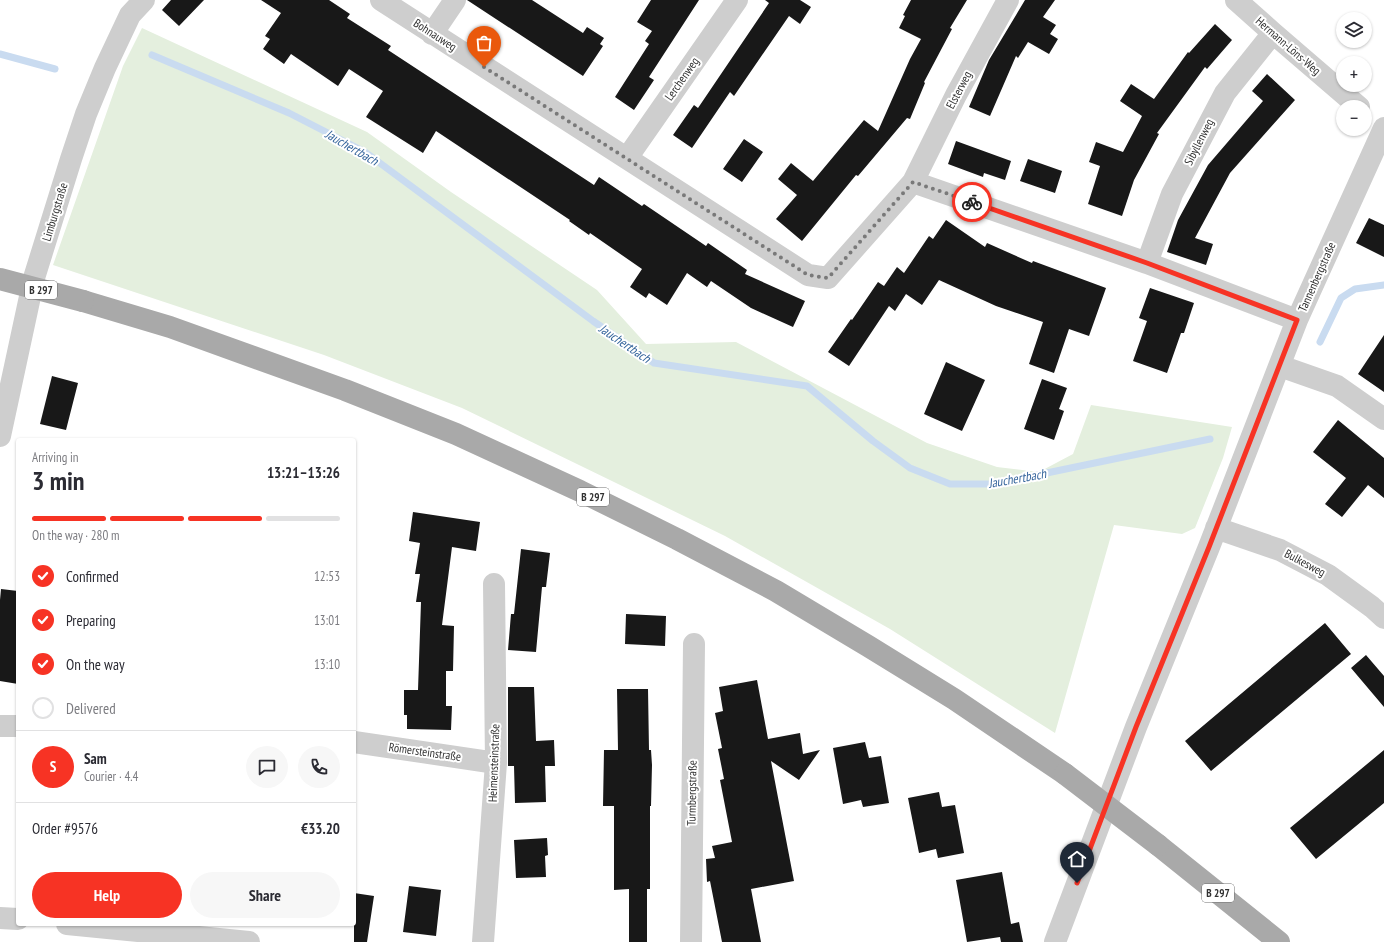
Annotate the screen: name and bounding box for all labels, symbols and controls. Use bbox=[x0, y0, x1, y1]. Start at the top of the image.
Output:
map controls bbox=[1336, 12, 1372, 136]
button: layers bbox=[1336, 12, 1372, 48]
street label: Hermann-Löns-Weg bbox=[1253, 13, 1324, 78]
street label: Bohnauweg bbox=[411, 15, 460, 54]
pin bbox=[467, 26, 501, 67]
icon: bag bbox=[473, 32, 495, 54]
street label: Lerchenweg bbox=[661, 54, 702, 103]
button: + bbox=[1336, 56, 1372, 92]
street label: Elsterweg bbox=[942, 68, 975, 111]
button: − bbox=[1336, 100, 1372, 136]
street label: Sibyllenweg bbox=[1180, 116, 1217, 168]
water label: Jauchertbach bbox=[321, 125, 382, 170]
street label: Limburgstraße bbox=[38, 181, 71, 243]
courier bbox=[952, 182, 992, 222]
icon: bike bbox=[961, 191, 983, 213]
street label: Tannenbergstraße bbox=[1294, 240, 1339, 314]
road number: B 297 bbox=[25, 281, 57, 299]
water label: Jauchertbach bbox=[595, 319, 655, 367]
text: Arriving in bbox=[32, 449, 79, 466]
text: 13:21–13:26 bbox=[267, 463, 340, 482]
text: 3 min bbox=[32, 464, 85, 497]
water label: Jauchertbach bbox=[986, 465, 1049, 492]
road number: B 297 bbox=[577, 488, 609, 506]
text: On the way · 280 m bbox=[32, 527, 119, 544]
street label: Bulkesweg bbox=[1282, 546, 1328, 580]
icon: check bbox=[32, 565, 54, 587]
text: Confirmed bbox=[66, 567, 119, 586]
text: 12:53 bbox=[314, 568, 340, 585]
icon: check bbox=[32, 609, 54, 631]
text: Preparing bbox=[66, 611, 116, 630]
text: 13:01 bbox=[314, 612, 340, 629]
icon: check bbox=[32, 653, 54, 675]
text: On the way bbox=[66, 655, 125, 674]
text: 13:10 bbox=[314, 656, 340, 673]
text: Delivered bbox=[66, 699, 116, 718]
street label: Heimensteinstraße bbox=[485, 724, 502, 802]
street label: Römersteinstraße bbox=[388, 739, 462, 764]
button: chat bbox=[246, 746, 288, 788]
button: phone bbox=[298, 746, 340, 788]
text: Sam bbox=[84, 749, 107, 768]
text: S bbox=[50, 757, 56, 776]
street label: Turmbergstraße bbox=[683, 760, 700, 826]
text: Courier · 4.4 bbox=[84, 768, 138, 785]
text: Order #9576 bbox=[32, 819, 98, 838]
text: €33.20 bbox=[301, 819, 340, 838]
pin bbox=[1060, 842, 1094, 883]
icon: home bbox=[1066, 848, 1088, 870]
button: Help bbox=[32, 872, 182, 918]
button: Share bbox=[190, 872, 340, 918]
road number: B 297 bbox=[1202, 884, 1234, 902]

